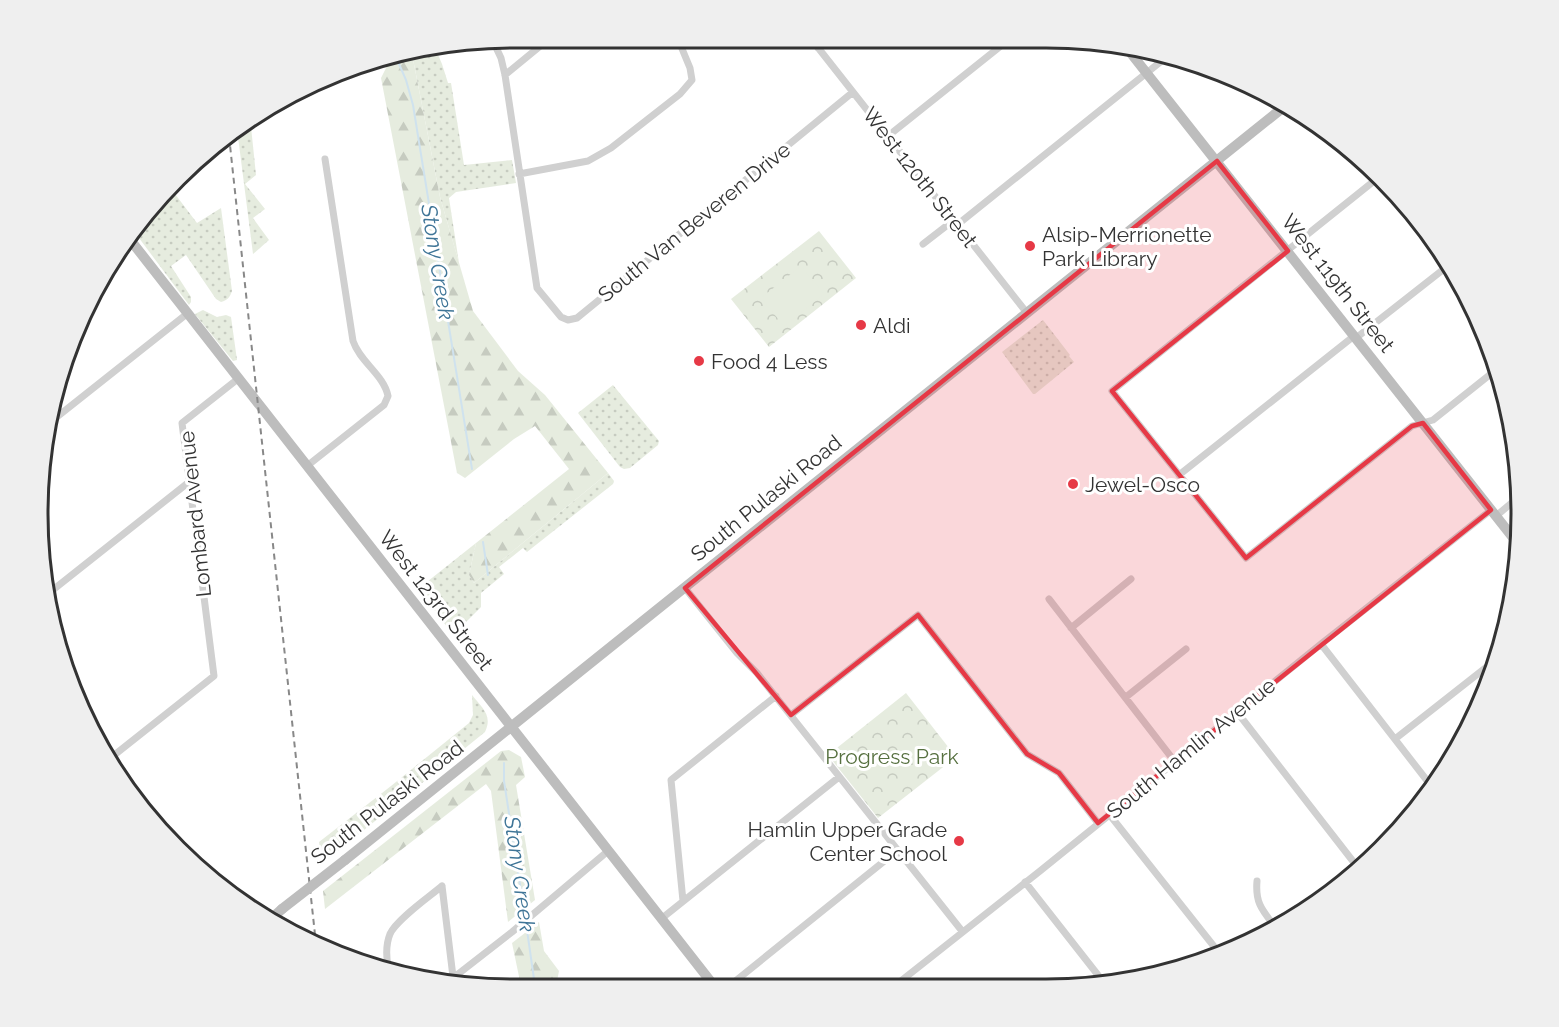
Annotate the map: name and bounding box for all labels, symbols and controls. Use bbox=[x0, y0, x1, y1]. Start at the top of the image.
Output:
street label: West 120th Street bbox=[857, 102, 983, 252]
street label: South Van Beveren Drive bbox=[593, 137, 795, 307]
water label: Stony Creek bbox=[416, 201, 460, 322]
street label: West 119th Street bbox=[1276, 209, 1400, 357]
place label: Alsip-Merrionette Park Library bbox=[1042, 222, 1212, 271]
marker: Alsip-Merrionette Park Library bbox=[1023, 239, 1037, 253]
place label: Aldi bbox=[873, 313, 911, 338]
marker: Aldi bbox=[854, 318, 868, 332]
place label: Food 4 Less bbox=[711, 349, 828, 374]
marker: Food 4 Less bbox=[692, 354, 706, 368]
street label: Lombard Avenue bbox=[174, 430, 216, 598]
street label: South Pulaski Road bbox=[686, 430, 846, 566]
place label: Jewel-Osco bbox=[1085, 472, 1200, 497]
marker: Jewel-Osco bbox=[1066, 477, 1080, 491]
street label: West 123rd Street bbox=[374, 525, 498, 675]
street label: South Hamlin Avenue bbox=[1102, 672, 1280, 824]
street label: South Pulaski Road bbox=[306, 735, 468, 869]
park label: Progress Park bbox=[825, 744, 959, 769]
water label: Stony Creek bbox=[499, 813, 541, 934]
place label: Hamlin Upper Grade Center School bbox=[748, 817, 947, 866]
marker: Hamlin Upper Grade Center School bbox=[952, 834, 966, 848]

